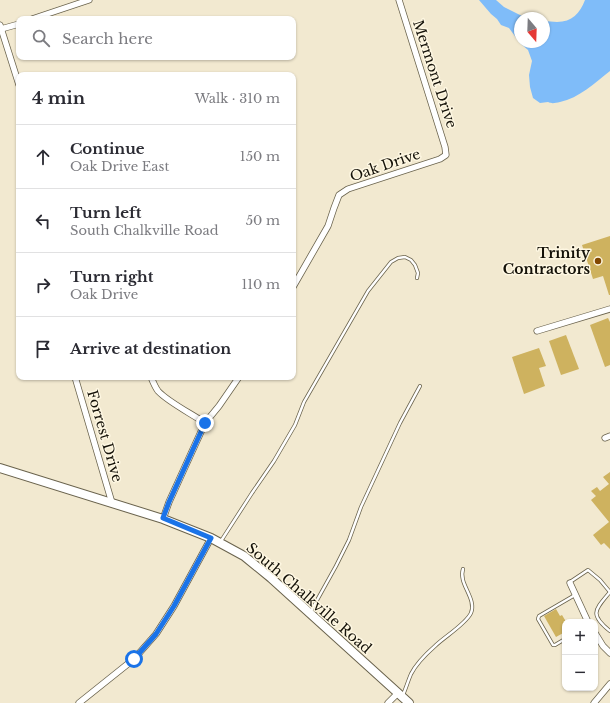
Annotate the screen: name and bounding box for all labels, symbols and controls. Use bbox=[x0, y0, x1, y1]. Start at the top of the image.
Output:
north arrow bbox=[514, 12, 550, 48]
search box bbox=[16, 16, 296, 60]
street label: Mermont Drive bbox=[409, 18, 461, 130]
icon: search bbox=[30, 27, 52, 49]
text: Search here bbox=[62, 29, 153, 48]
text: 4 min bbox=[32, 88, 85, 109]
text: Walk · 310 m bbox=[195, 90, 280, 107]
text: Continue bbox=[70, 139, 145, 158]
street label: Oak Drive bbox=[347, 145, 423, 185]
icon: ahead bbox=[32, 146, 54, 168]
text: 150 m bbox=[240, 148, 280, 165]
text: Oak Drive East bbox=[70, 158, 169, 175]
text: Turn left bbox=[70, 203, 141, 222]
icon: left bbox=[32, 210, 54, 232]
text: 50 m bbox=[246, 212, 280, 229]
text: South Chalkville Road bbox=[70, 222, 219, 239]
place label: Trinity Contractors bbox=[503, 244, 591, 278]
marker: Trinity Contractors bbox=[593, 256, 603, 266]
text: Turn right bbox=[70, 267, 153, 286]
icon: right bbox=[32, 274, 54, 296]
text: 110 m bbox=[241, 276, 280, 293]
text: Oak Drive bbox=[70, 286, 138, 303]
icon: arrive bbox=[32, 338, 54, 360]
text: Arrive at destination bbox=[70, 339, 231, 358]
street label: Forrest Drive bbox=[83, 388, 127, 484]
route end bbox=[196, 414, 214, 432]
street label: South Chalkville Road bbox=[243, 539, 376, 658]
map controls bbox=[562, 619, 598, 691]
button: + bbox=[562, 619, 598, 655]
route start bbox=[125, 650, 143, 668]
button: − bbox=[562, 655, 598, 691]

